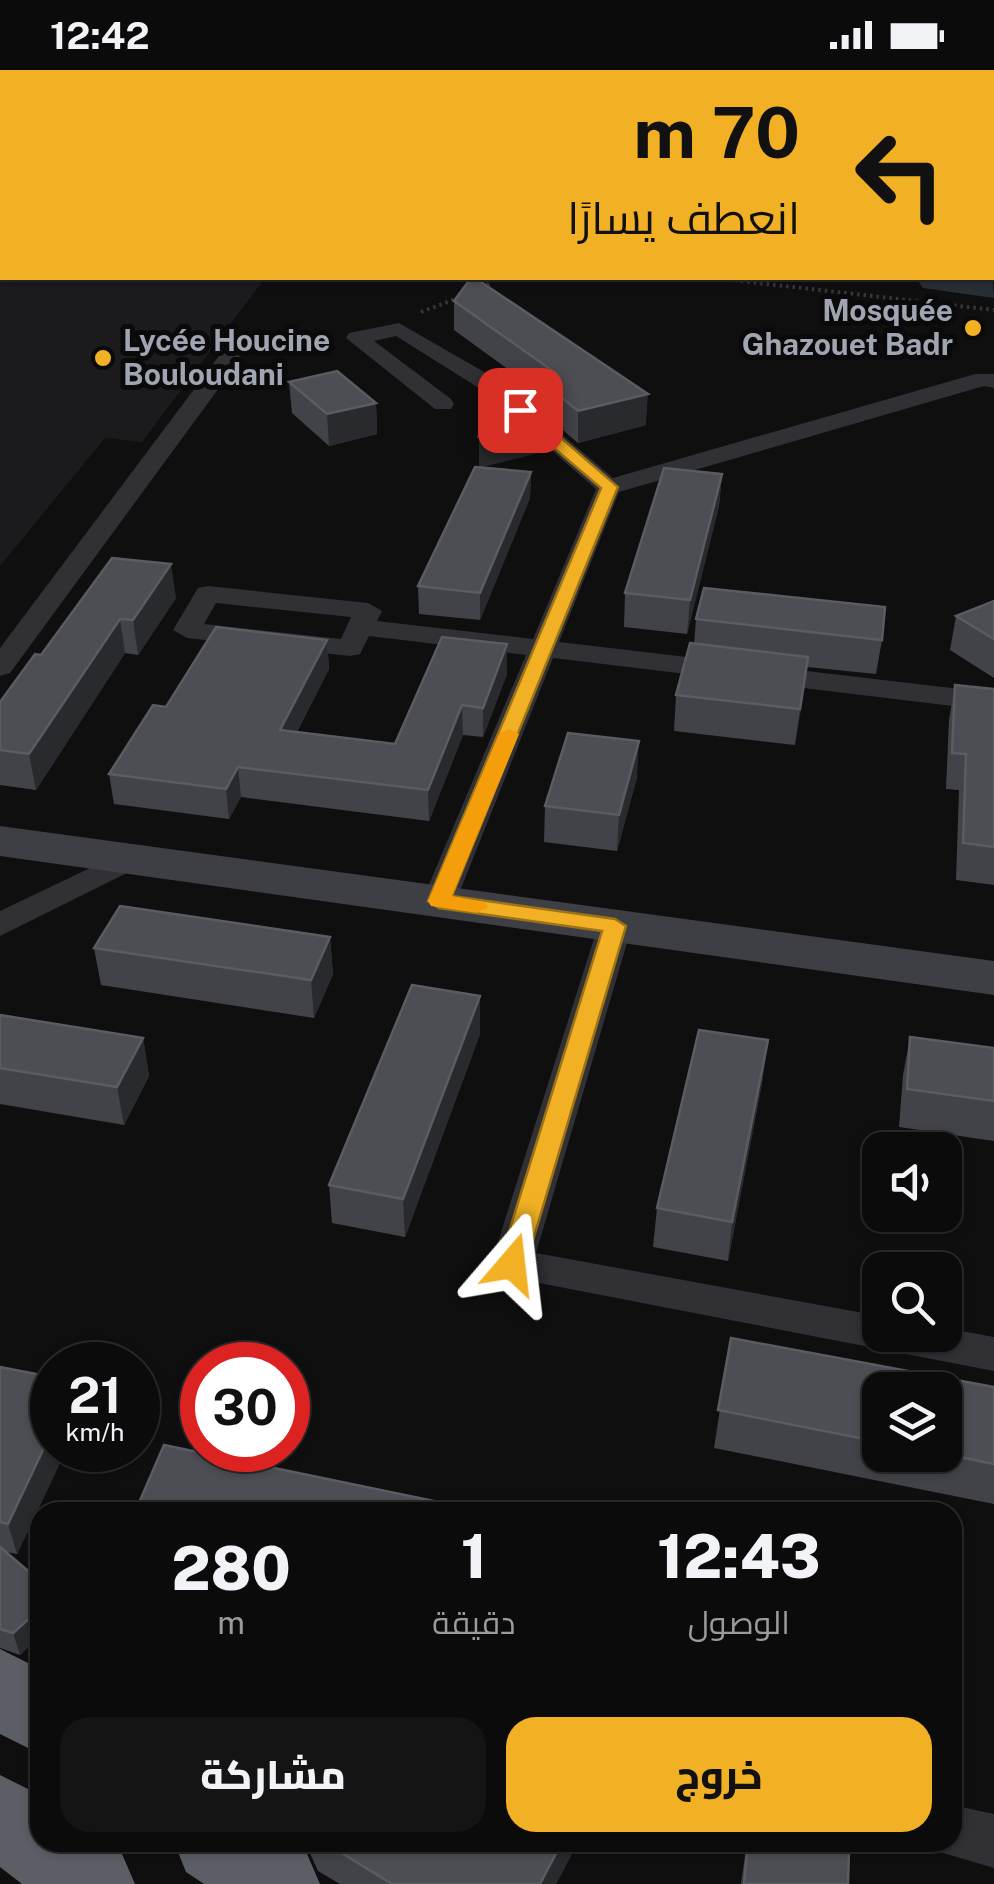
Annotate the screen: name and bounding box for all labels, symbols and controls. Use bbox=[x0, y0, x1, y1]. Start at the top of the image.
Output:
text: 12:42 bbox=[50, 13, 150, 58]
text: 70 m bbox=[633, 91, 800, 174]
icon: left bbox=[835, 110, 965, 240]
text: انعطف يسارًا bbox=[567, 191, 800, 244]
place label: Mosquée Ghazouet Badr bbox=[742, 292, 953, 362]
marker: Mosquée Ghazouet Badr bbox=[962, 317, 984, 339]
place label: Lycée Houcine Bouloudani bbox=[123, 322, 330, 392]
marker: Lycée Houcine Bouloudani bbox=[92, 347, 114, 369]
pin bbox=[478, 368, 563, 453]
icon: arrive bbox=[493, 383, 548, 438]
map controls bbox=[862, 1132, 962, 1472]
button: sound bbox=[862, 1132, 962, 1232]
position arrow bbox=[460, 1212, 564, 1316]
button: search bbox=[862, 1252, 962, 1352]
speed limit sign: 30 bbox=[180, 1342, 310, 1472]
text: 21 bbox=[68, 1365, 122, 1424]
button: layers bbox=[862, 1372, 962, 1472]
text: km/h bbox=[66, 1417, 124, 1447]
text: 1 bbox=[461, 1521, 487, 1592]
text: 12:43 bbox=[657, 1521, 821, 1592]
text: 280 bbox=[171, 1533, 291, 1604]
text: m bbox=[217, 1604, 245, 1641]
text: دقيقة bbox=[432, 1604, 516, 1641]
text: الوصول bbox=[688, 1604, 790, 1641]
button: مشاركة bbox=[60, 1717, 486, 1832]
button: خروج bbox=[506, 1717, 932, 1832]

